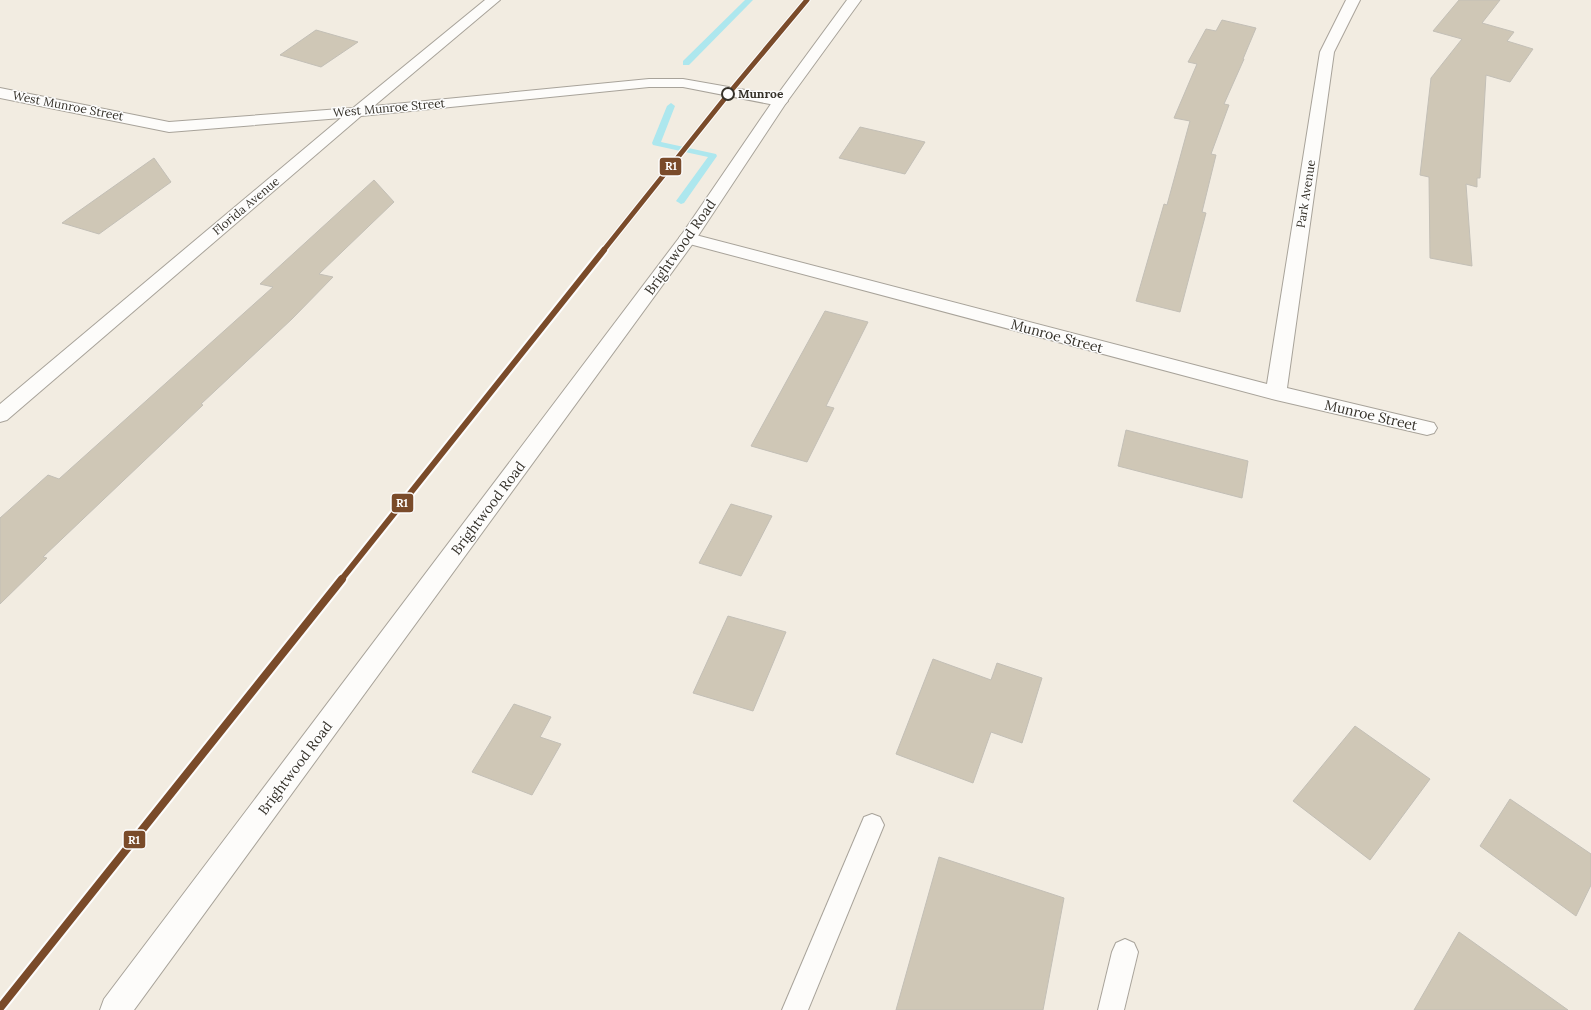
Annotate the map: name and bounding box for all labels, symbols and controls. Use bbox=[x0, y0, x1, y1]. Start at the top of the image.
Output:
place label: Munroe bbox=[738, 86, 784, 101]
street label: West Munroe Street bbox=[11, 87, 125, 124]
marker: Munroe bbox=[721, 87, 735, 101]
street label: West Munroe Street bbox=[332, 95, 446, 120]
line badge: R1 bbox=[659, 157, 682, 176]
street label: Park Avenue bbox=[1293, 158, 1318, 229]
text: R1 bbox=[665, 159, 678, 173]
street label: Florida Avenue bbox=[209, 173, 283, 238]
street label: Brightwood Road bbox=[640, 196, 720, 298]
street label: Munroe Street bbox=[1009, 315, 1106, 357]
street label: Munroe Street bbox=[1323, 396, 1420, 435]
street label: Brightwood Road bbox=[447, 458, 529, 558]
line badge: R1 bbox=[391, 493, 414, 513]
text: R1 bbox=[396, 496, 409, 510]
street label: Brightwood Road bbox=[254, 718, 336, 818]
line badge: R1 bbox=[123, 830, 146, 849]
text: R1 bbox=[128, 833, 141, 847]

